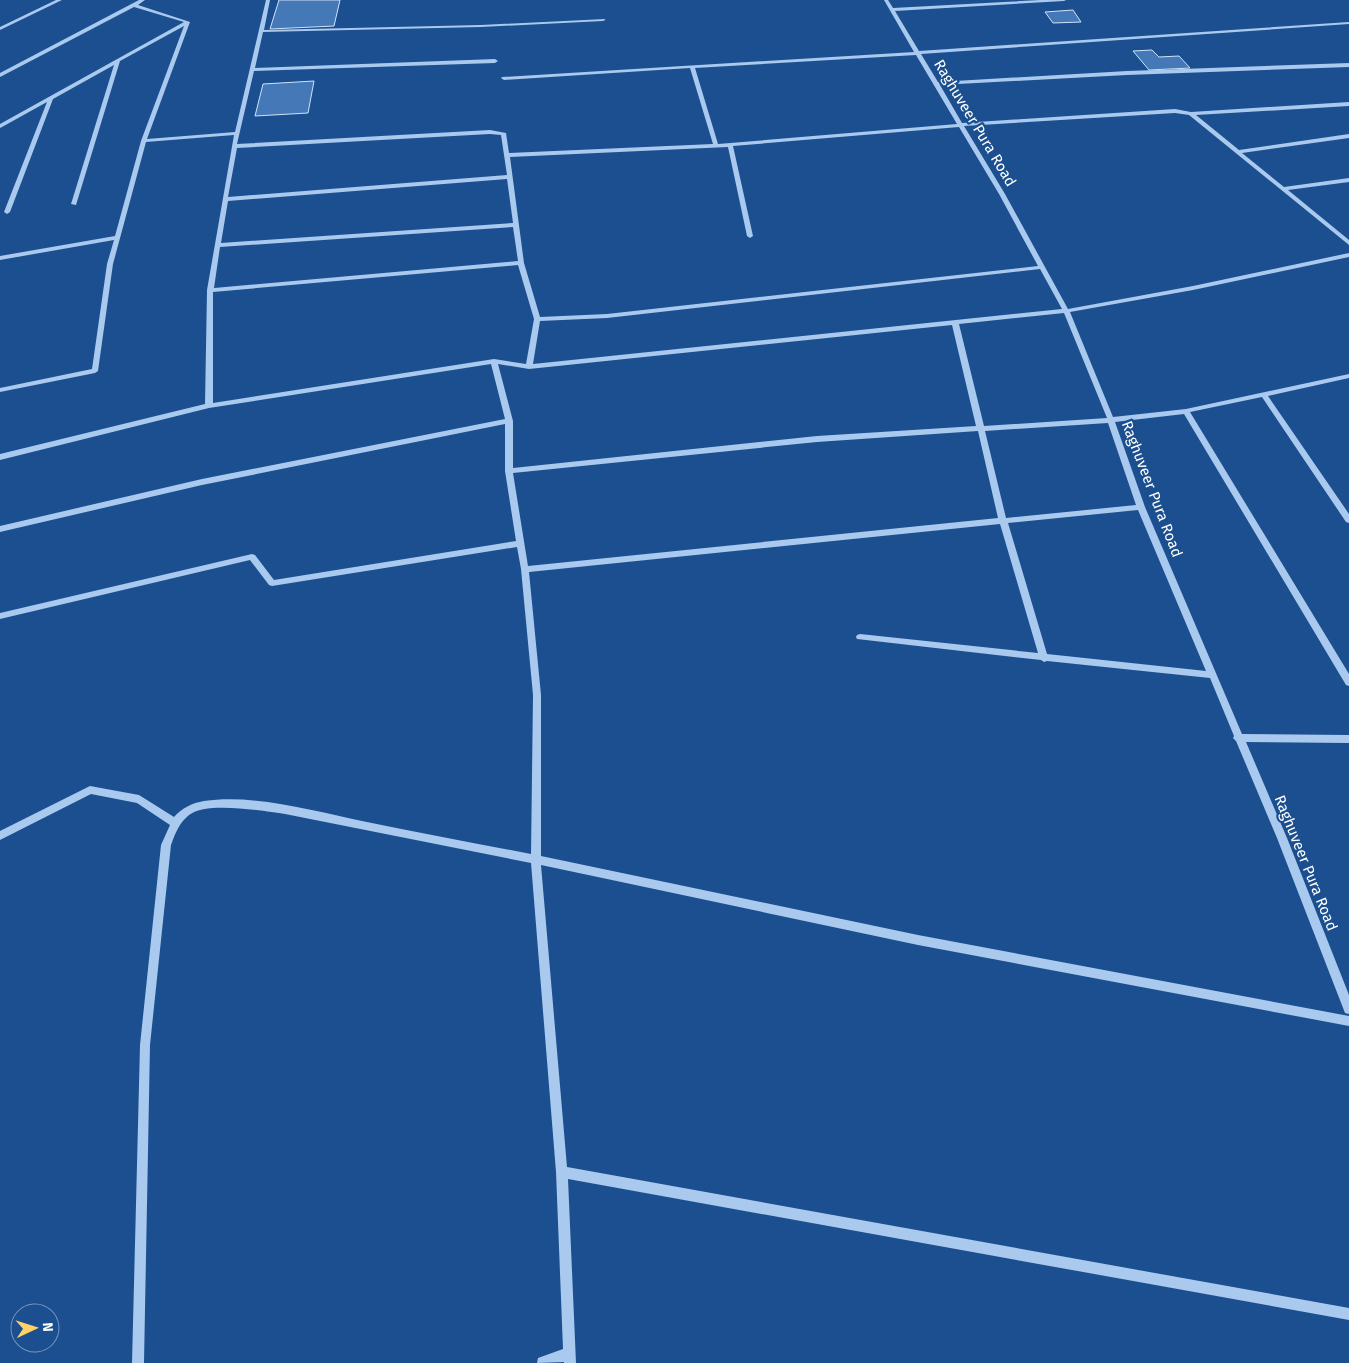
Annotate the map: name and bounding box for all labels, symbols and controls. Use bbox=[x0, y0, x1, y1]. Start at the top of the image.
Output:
street label: Raghuveer Pura Road bbox=[930, 56, 1020, 190]
street label: Raghuveer Pura Road bbox=[1118, 418, 1186, 560]
street label: Raghuveer Pura Road bbox=[1271, 793, 1341, 933]
north arrow bbox=[10, 1303, 60, 1353]
text: N bbox=[39, 1322, 56, 1332]

